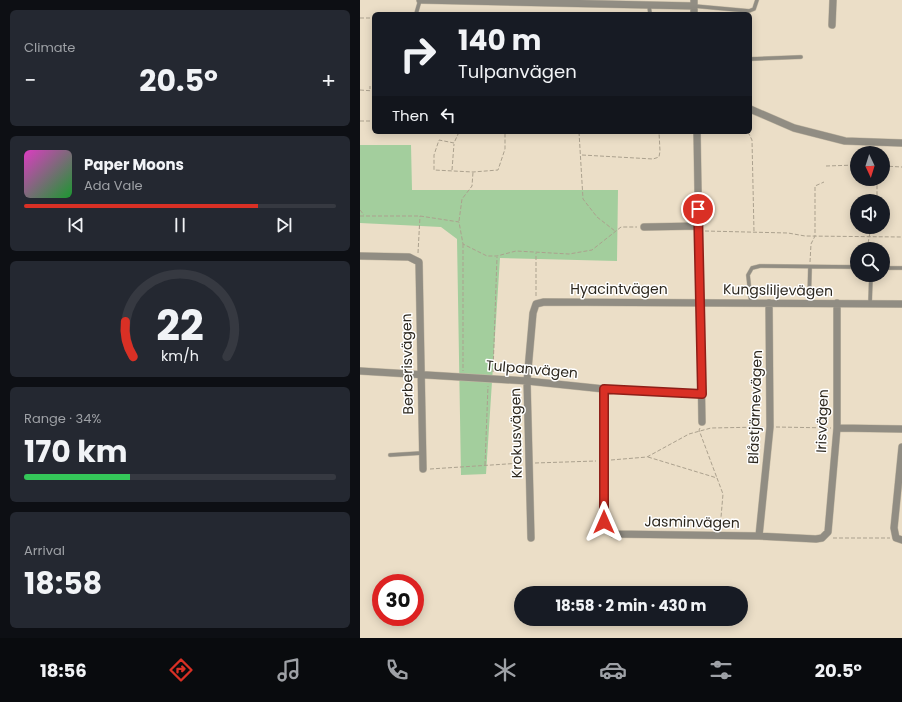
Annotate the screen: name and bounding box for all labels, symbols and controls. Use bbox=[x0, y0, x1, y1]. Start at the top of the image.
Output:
text: 140 m bbox=[458, 21, 541, 60]
icon: right bbox=[392, 28, 444, 80]
text: Climate bbox=[24, 38, 75, 57]
text: 20.5° bbox=[139, 59, 218, 102]
text: Tulpanvägen bbox=[458, 59, 577, 84]
text: − bbox=[24, 65, 36, 96]
text: + bbox=[321, 65, 336, 96]
icon: left bbox=[437, 104, 459, 126]
text: Then bbox=[392, 105, 429, 126]
north arrow bbox=[850, 146, 890, 186]
map controls bbox=[850, 146, 890, 282]
text: Paper Moons bbox=[84, 154, 184, 175]
text: Ada Vale bbox=[84, 176, 143, 195]
pin bbox=[681, 192, 715, 226]
button: sound bbox=[850, 194, 890, 234]
icon: arrive bbox=[687, 198, 709, 220]
icon: previous bbox=[65, 214, 87, 236]
icon: pause bbox=[169, 214, 191, 236]
icon: next bbox=[273, 214, 295, 236]
button: search bbox=[850, 242, 890, 282]
street label: Hyacintvägen bbox=[570, 279, 668, 299]
street label: Kungsliljevägen bbox=[723, 279, 833, 301]
text: 22 bbox=[156, 296, 204, 355]
street label: Berberisvägen bbox=[396, 313, 418, 415]
text: km/h bbox=[161, 346, 199, 366]
street label: Blåstjärnevägen bbox=[743, 350, 767, 464]
street label: Tulpanvägen bbox=[485, 355, 579, 383]
street label: Krokusvägen bbox=[505, 388, 527, 478]
street label: Irisvägen bbox=[811, 389, 833, 453]
text: Range · 34% bbox=[24, 409, 101, 428]
text: 170 km bbox=[24, 430, 128, 473]
position arrow bbox=[583, 501, 625, 543]
street label: Jasminvägen bbox=[644, 511, 740, 533]
text: Arrival bbox=[24, 541, 65, 560]
text: 18:58 bbox=[24, 562, 102, 605]
speed limit sign: 30 bbox=[372, 574, 424, 626]
text: 18:58 · 2 min · 430 m bbox=[555, 595, 707, 616]
icon: directions bbox=[167, 656, 195, 684]
icon: music bbox=[275, 656, 303, 684]
icon: phone bbox=[383, 656, 411, 684]
icon: climate bbox=[491, 656, 519, 684]
icon: car bbox=[599, 656, 627, 684]
icon: filters bbox=[707, 656, 735, 684]
text: 18:56 bbox=[40, 658, 87, 683]
text: 20.5° bbox=[815, 658, 862, 683]

